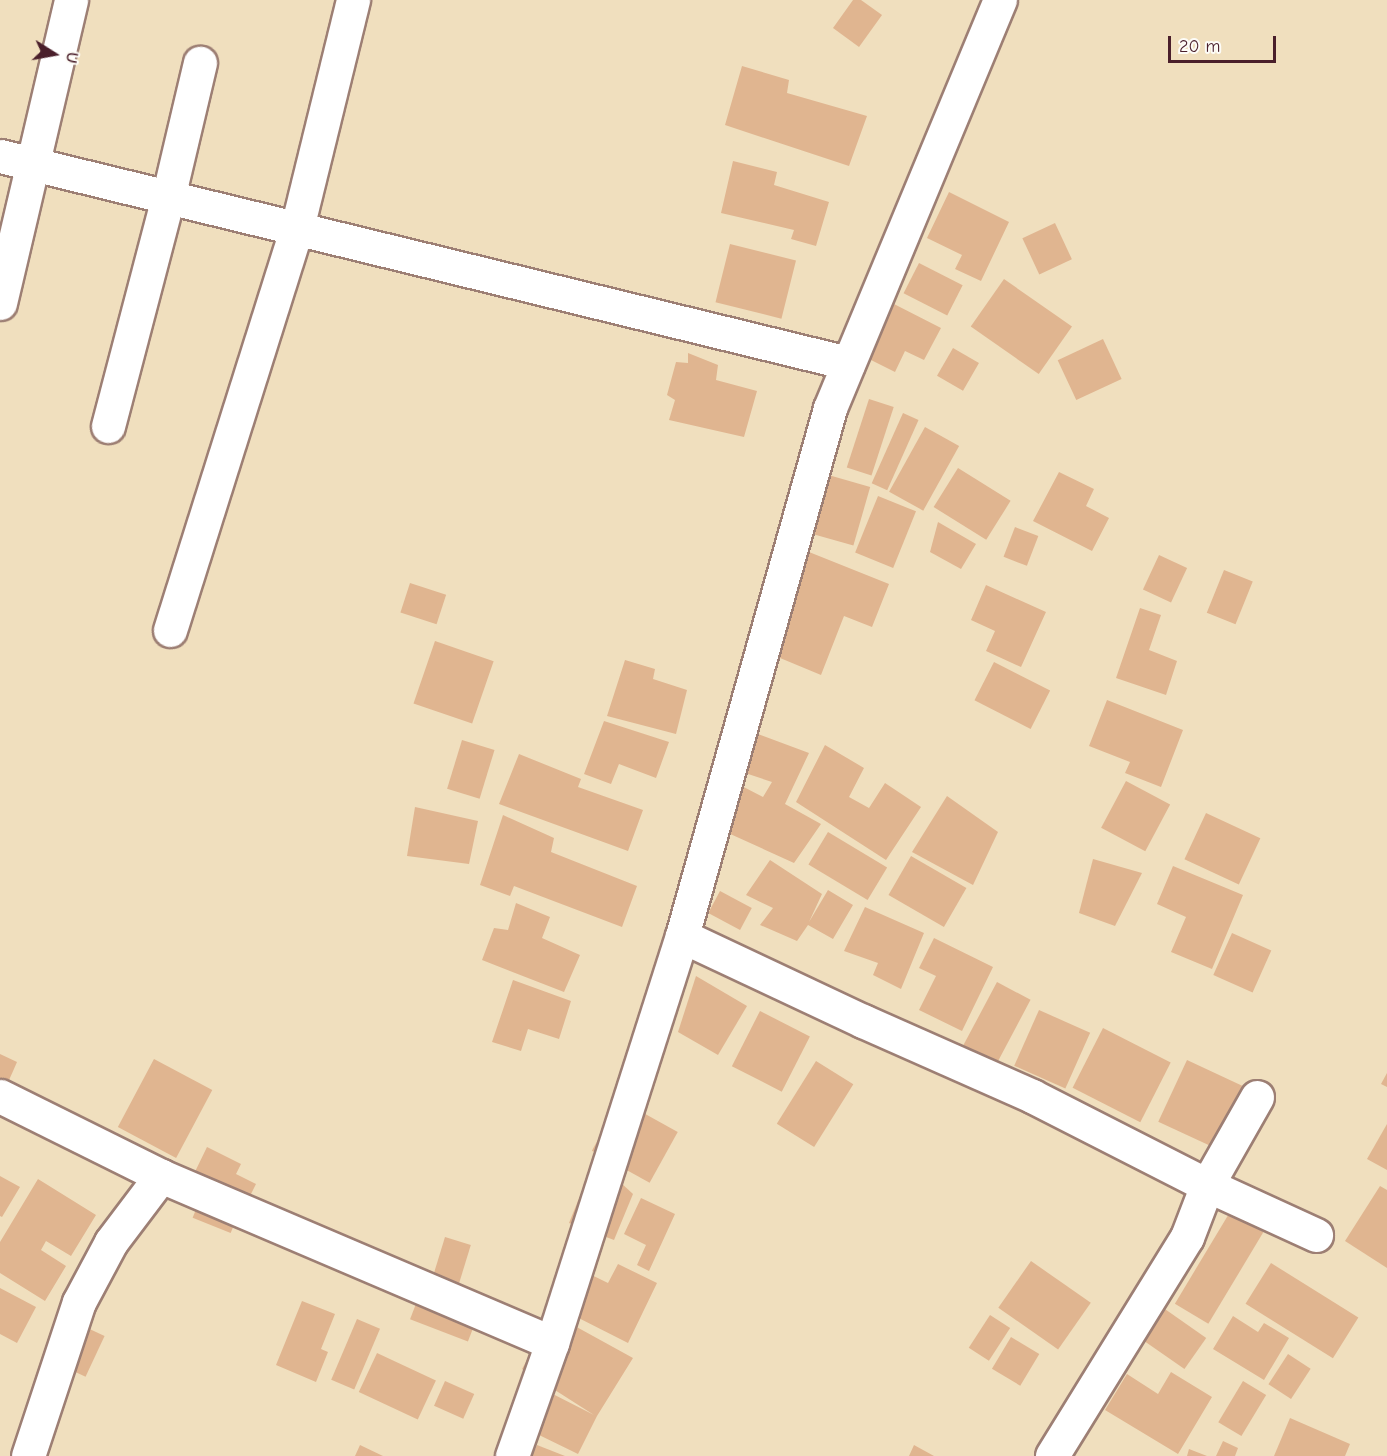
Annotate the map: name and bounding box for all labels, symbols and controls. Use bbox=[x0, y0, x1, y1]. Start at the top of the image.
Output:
north arrow bbox=[24, 24, 84, 84]
scale bar bbox=[1171, 24, 1279, 62]
text: 20 m bbox=[1179, 36, 1220, 57]
text: U bbox=[62, 50, 82, 64]

